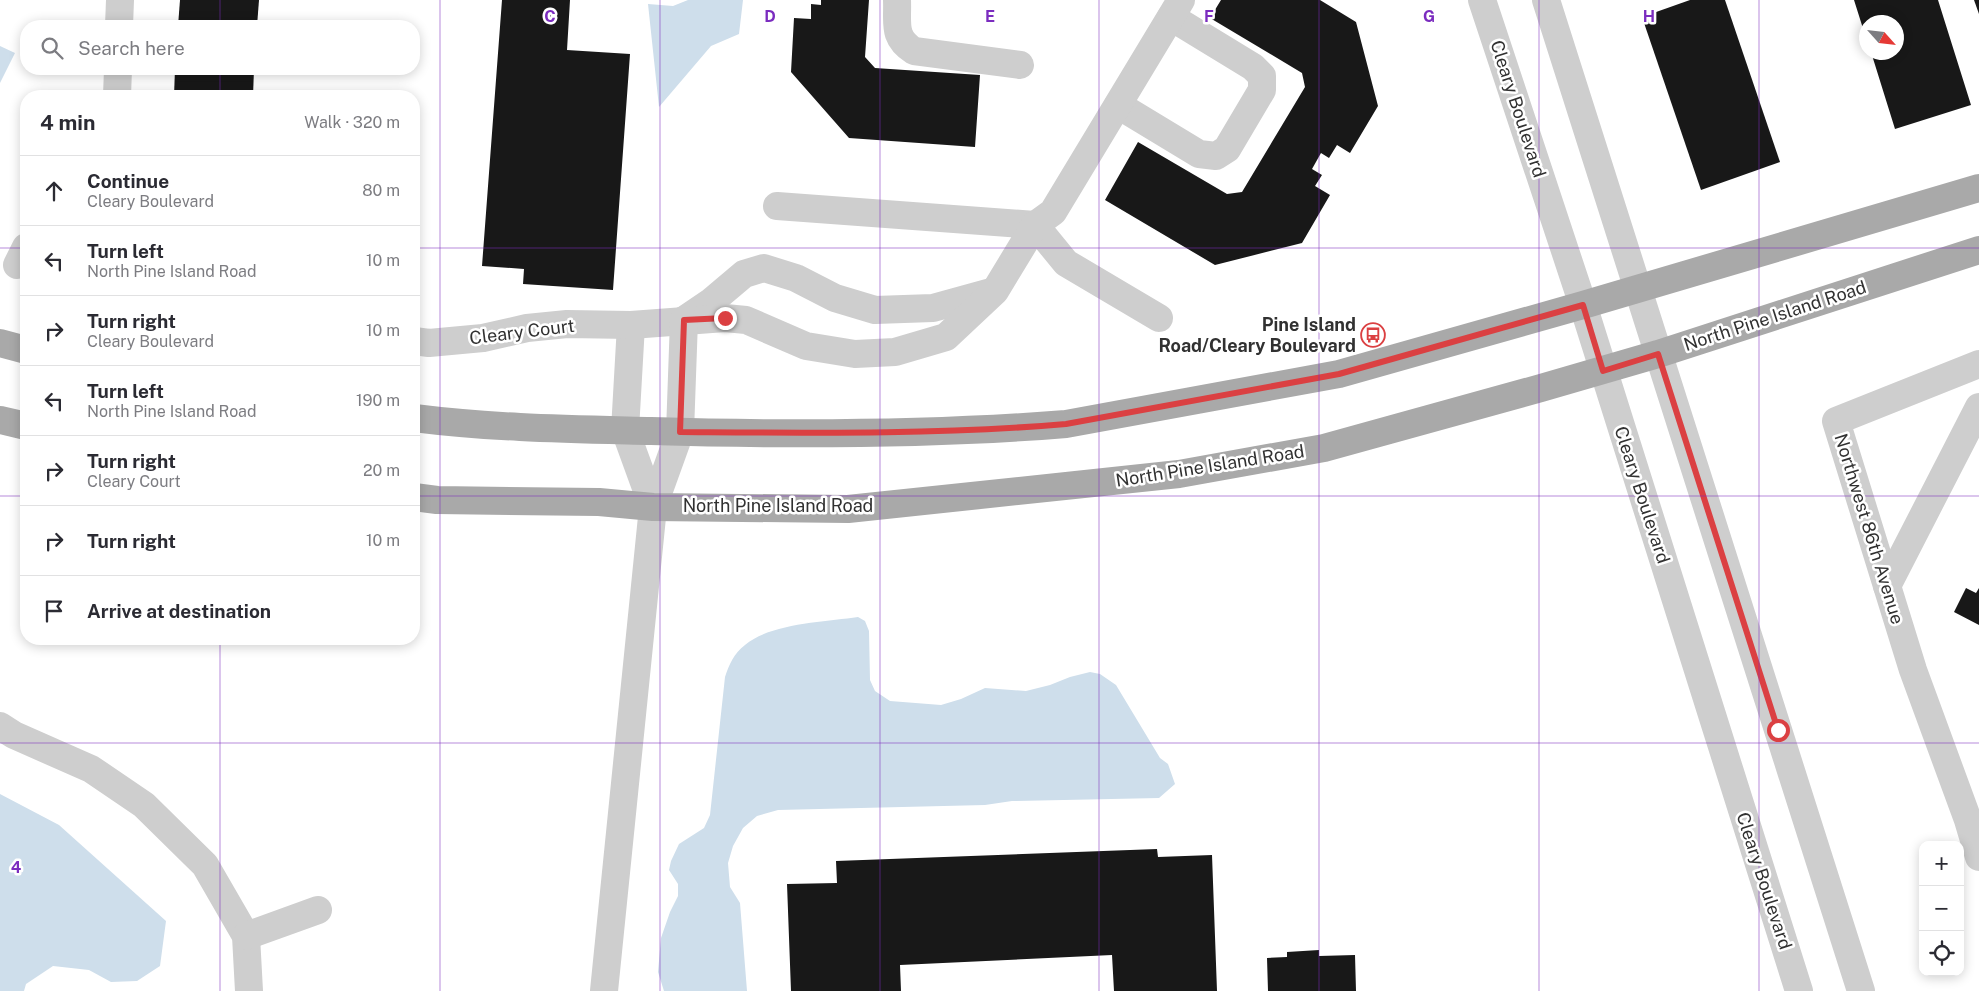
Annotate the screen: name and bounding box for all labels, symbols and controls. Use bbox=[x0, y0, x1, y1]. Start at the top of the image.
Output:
text: C bbox=[544, 7, 556, 26]
text: D bbox=[764, 7, 776, 26]
text: E bbox=[985, 7, 995, 26]
text: F bbox=[1204, 7, 1214, 26]
text: G bbox=[1423, 7, 1435, 26]
text: H bbox=[1643, 7, 1655, 26]
north arrow bbox=[1859, 15, 1904, 60]
search box bbox=[20, 20, 420, 75]
icon: search bbox=[38, 34, 66, 62]
text: Search here bbox=[78, 37, 185, 59]
street label: Cleary Boulevard bbox=[1486, 38, 1551, 180]
text: 4 min bbox=[40, 110, 95, 135]
text: Walk · 320 m bbox=[304, 113, 400, 132]
text: Continue bbox=[87, 170, 169, 192]
icon: ahead bbox=[40, 177, 68, 205]
text: 80 m bbox=[362, 181, 400, 200]
text: Cleary Boulevard bbox=[87, 192, 214, 211]
text: Turn left bbox=[87, 240, 164, 262]
icon: left bbox=[40, 247, 68, 275]
text: 10 m bbox=[366, 251, 400, 270]
text: North Pine Island Road bbox=[87, 262, 256, 281]
street label: North Pine Island Road bbox=[1681, 276, 1869, 355]
route end bbox=[714, 307, 737, 330]
text: Turn right bbox=[87, 310, 176, 332]
place label: Pine Island Road/Cleary Boulevard bbox=[1158, 314, 1356, 356]
street label: Cleary Court bbox=[468, 315, 576, 348]
icon: right bbox=[40, 317, 68, 345]
text: 10 m bbox=[366, 321, 400, 340]
bus stop icon: Pine Island Road/Cleary Boulevard bbox=[1360, 322, 1386, 348]
text: Cleary Boulevard bbox=[87, 332, 214, 351]
text: Turn left bbox=[87, 380, 164, 402]
icon: left bbox=[40, 387, 68, 415]
text: 190 m bbox=[356, 391, 400, 410]
text: North Pine Island Road bbox=[87, 402, 256, 421]
street label: Cleary Boulevard bbox=[1610, 424, 1675, 566]
street label: Northwest 86th Avenue bbox=[1830, 431, 1908, 627]
street label: North Pine Island Road bbox=[1114, 440, 1306, 491]
text: Turn right bbox=[87, 450, 176, 472]
icon: right bbox=[40, 457, 68, 485]
text: 20 m bbox=[363, 461, 400, 480]
text: Cleary Court bbox=[87, 472, 181, 491]
street label: North Pine Island Road bbox=[683, 495, 873, 516]
icon: right bbox=[40, 527, 68, 555]
text: Turn right bbox=[87, 530, 176, 552]
text: 10 m bbox=[366, 531, 400, 550]
icon: arrive bbox=[40, 597, 68, 625]
text: Arrive at destination bbox=[87, 600, 271, 622]
route start bbox=[1767, 719, 1790, 742]
street label: Cleary Boulevard bbox=[1732, 810, 1797, 952]
map controls bbox=[1919, 841, 1964, 976]
button: + bbox=[1919, 841, 1964, 886]
text: 4 bbox=[11, 858, 22, 877]
button: − bbox=[1919, 886, 1964, 931]
button: locate bbox=[1919, 931, 1964, 976]

